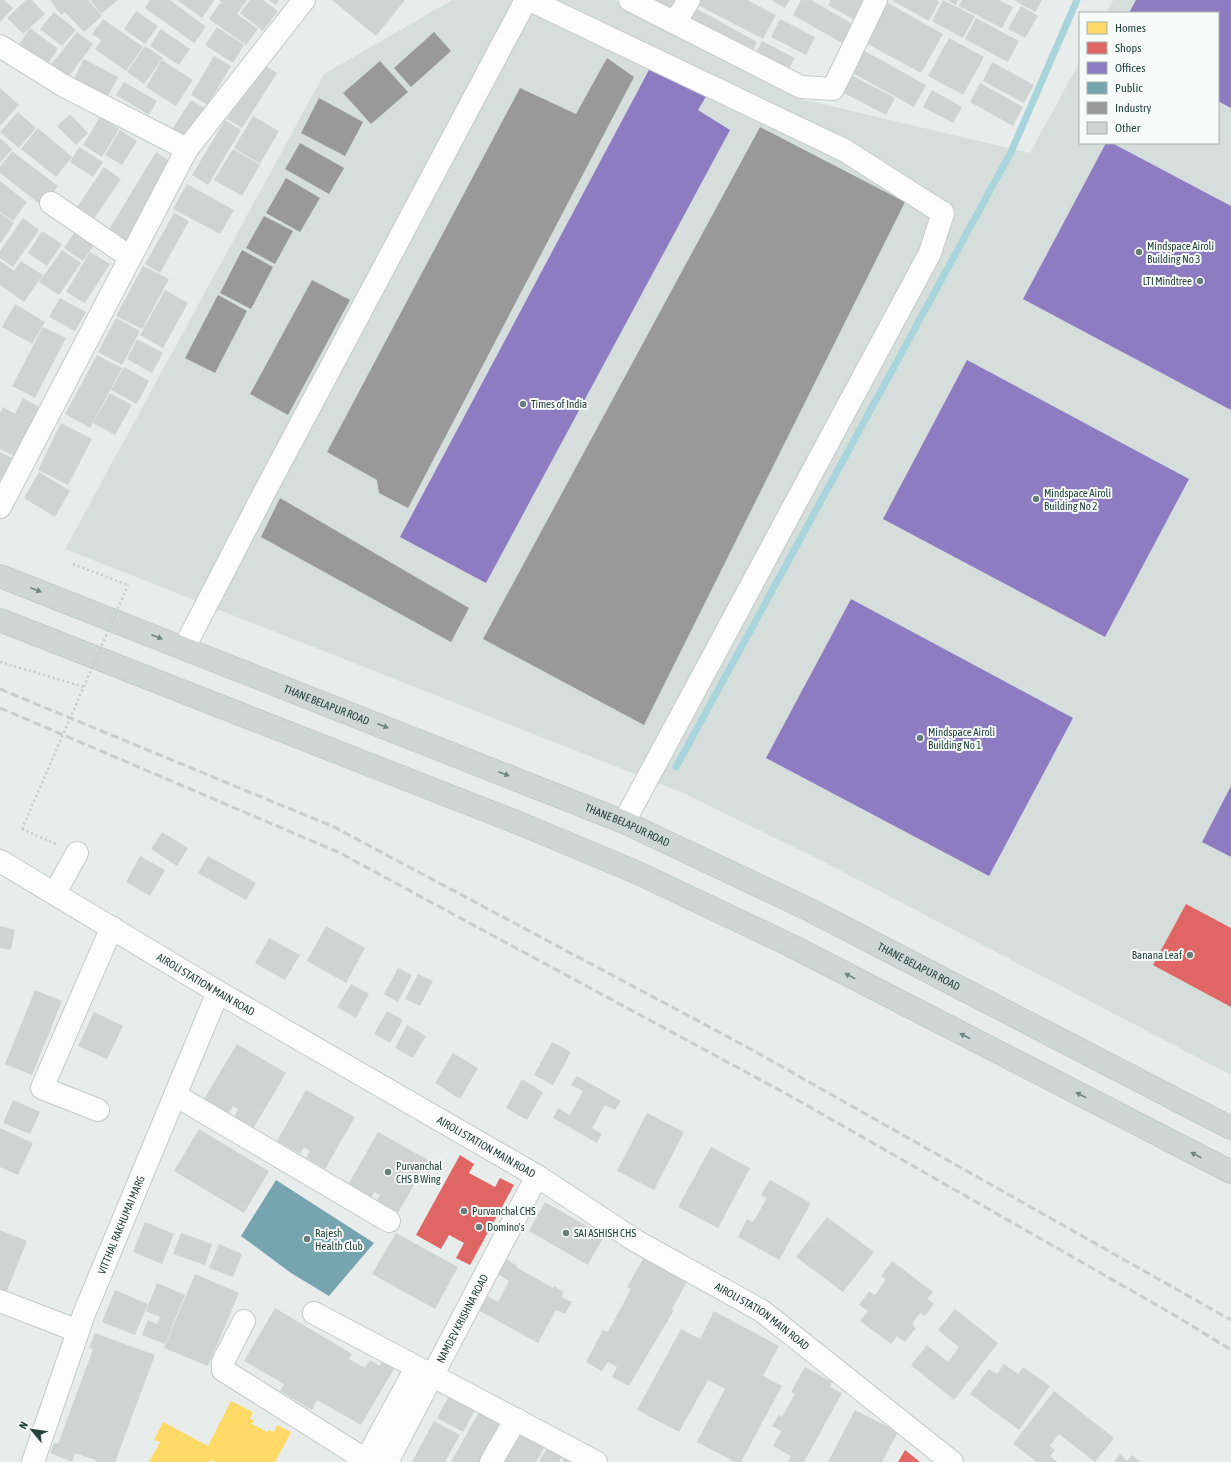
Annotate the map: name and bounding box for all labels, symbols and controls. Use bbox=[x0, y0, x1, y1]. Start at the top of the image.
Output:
legend bbox=[1079, 12, 1219, 144]
text: Homes bbox=[1115, 21, 1146, 35]
text: Shops bbox=[1115, 41, 1141, 55]
text: Offices bbox=[1115, 61, 1145, 75]
text: Public bbox=[1115, 81, 1143, 95]
text: Industry bbox=[1115, 101, 1152, 115]
text: Other bbox=[1115, 121, 1141, 135]
place label: Mindspace Airoli Building No 3 bbox=[1147, 240, 1214, 265]
marker: Mindspace Airoli Building No 3 bbox=[1134, 247, 1144, 257]
place label: LTI Mindtree bbox=[1143, 275, 1192, 287]
marker: LTI Mindtree bbox=[1195, 276, 1205, 286]
place label: Times of India bbox=[531, 398, 587, 410]
marker: Times of India bbox=[518, 399, 528, 409]
place label: Mindspace Airoli Building No 2 bbox=[1044, 487, 1111, 512]
marker: Mindspace Airoli Building No 2 bbox=[1031, 494, 1041, 504]
one-way arrow bbox=[31, 588, 43, 594]
one-way arrow bbox=[152, 635, 164, 641]
street label: THANE BELAPUR ROAD bbox=[282, 682, 371, 727]
one-way arrow bbox=[377, 723, 388, 729]
place label: Mindspace Airoli Building No 1 bbox=[928, 726, 995, 751]
marker: Mindspace Airoli Building No 1 bbox=[915, 733, 925, 743]
one-way arrow bbox=[498, 771, 510, 777]
street label: THANE BELAPUR ROAD bbox=[583, 801, 672, 849]
street label: THANE BELAPUR ROAD bbox=[876, 940, 962, 993]
place label: Banana Leaf bbox=[1132, 949, 1182, 961]
marker: Banana Leaf bbox=[1185, 950, 1195, 960]
street label: AIROLI STATION MAIN ROAD bbox=[155, 951, 257, 1018]
one-way arrow bbox=[844, 973, 855, 979]
one-way arrow bbox=[959, 1032, 971, 1039]
one-way arrow bbox=[1075, 1092, 1087, 1098]
street label: AIROLI STATION MAIN ROAD bbox=[435, 1114, 538, 1180]
one-way arrow bbox=[1191, 1151, 1202, 1158]
place label: Purvanchal CHS B Wing bbox=[396, 1160, 442, 1185]
marker: Purvanchal CHS B Wing bbox=[383, 1167, 393, 1177]
street label: VITTHAL RAKHUMAI MARG bbox=[95, 1174, 147, 1276]
place label: Purvanchal CHS bbox=[472, 1205, 536, 1217]
marker: Purvanchal CHS bbox=[459, 1206, 469, 1216]
place label: Domino's bbox=[487, 1221, 525, 1233]
marker: Domino's bbox=[474, 1222, 484, 1232]
place label: Rajesh Health Club bbox=[315, 1227, 363, 1252]
place label: SAI ASHISH CHS bbox=[574, 1227, 636, 1239]
marker: SAI ASHISH CHS bbox=[561, 1228, 571, 1238]
marker: Rajesh Health Club bbox=[302, 1234, 312, 1244]
street label: NAMDEV KRISHNA ROAD bbox=[434, 1272, 490, 1365]
street label: AIROLI STATION MAIN ROAD bbox=[713, 1280, 812, 1352]
north arrow bbox=[12, 1410, 52, 1450]
text: N bbox=[16, 1419, 30, 1431]

